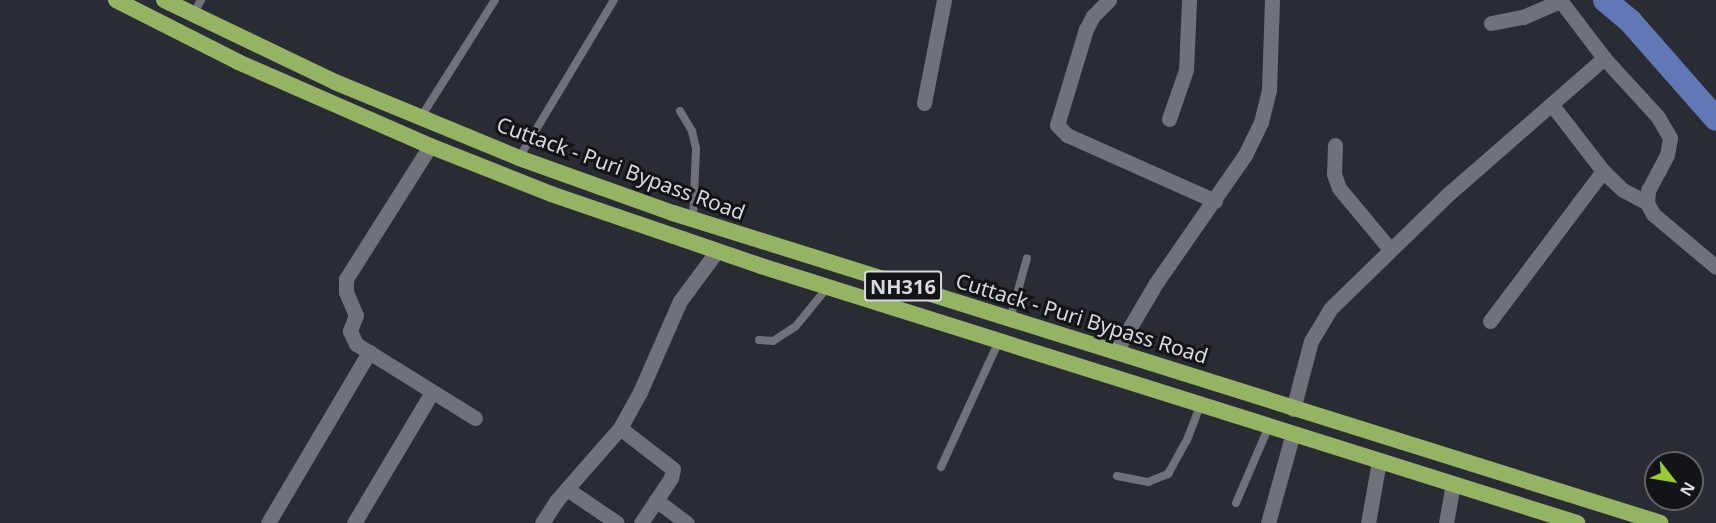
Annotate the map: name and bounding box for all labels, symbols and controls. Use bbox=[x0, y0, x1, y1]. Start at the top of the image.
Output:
street label: Cuttack - Puri Bypass Road bbox=[493, 111, 749, 225]
street label: Cuttack - Puri Bypass Road bbox=[953, 268, 1211, 368]
road number: NH316 bbox=[864, 269, 942, 303]
north arrow bbox=[1644, 451, 1704, 511]
text: N bbox=[1675, 478, 1700, 500]

